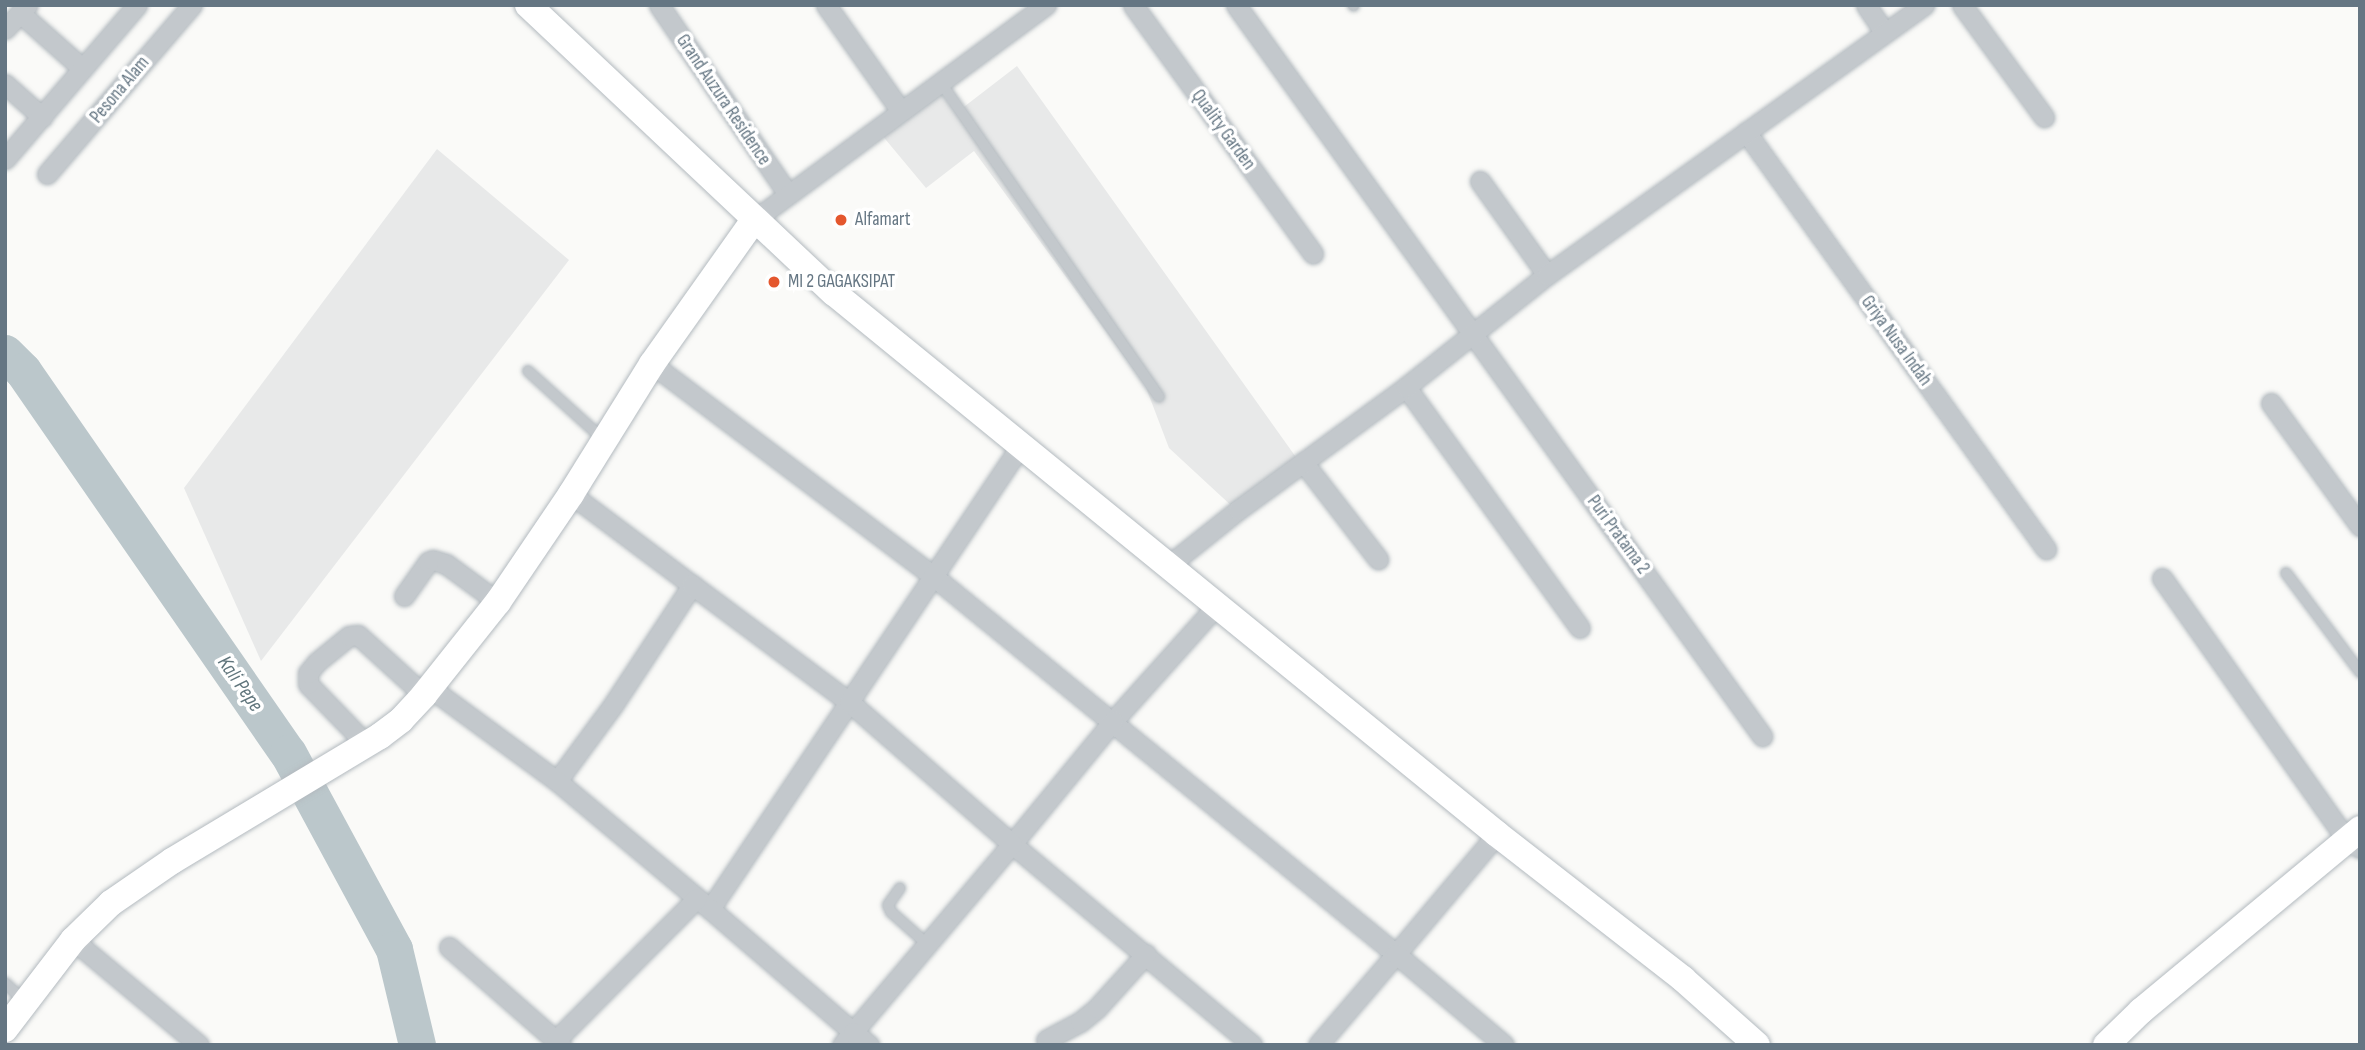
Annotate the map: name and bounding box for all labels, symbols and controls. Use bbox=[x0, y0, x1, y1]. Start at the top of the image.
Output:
street label: Grand Auzura Residence bbox=[671, 30, 775, 170]
street label: Pesona Alam bbox=[85, 52, 155, 128]
street label: Quality Garden bbox=[1186, 85, 1260, 175]
place label: Alfamart bbox=[855, 209, 910, 231]
marker: Alfamart bbox=[833, 212, 849, 228]
place label: MI 2 GAGAKSIPAT bbox=[788, 271, 895, 293]
marker: MI 2 GAGAKSIPAT bbox=[766, 274, 782, 290]
street label: Griya Nusa Indah bbox=[1856, 291, 1936, 391]
street label: Puri Pratama 2 bbox=[1582, 491, 1654, 579]
water label: Kali Pepe bbox=[212, 651, 268, 717]

